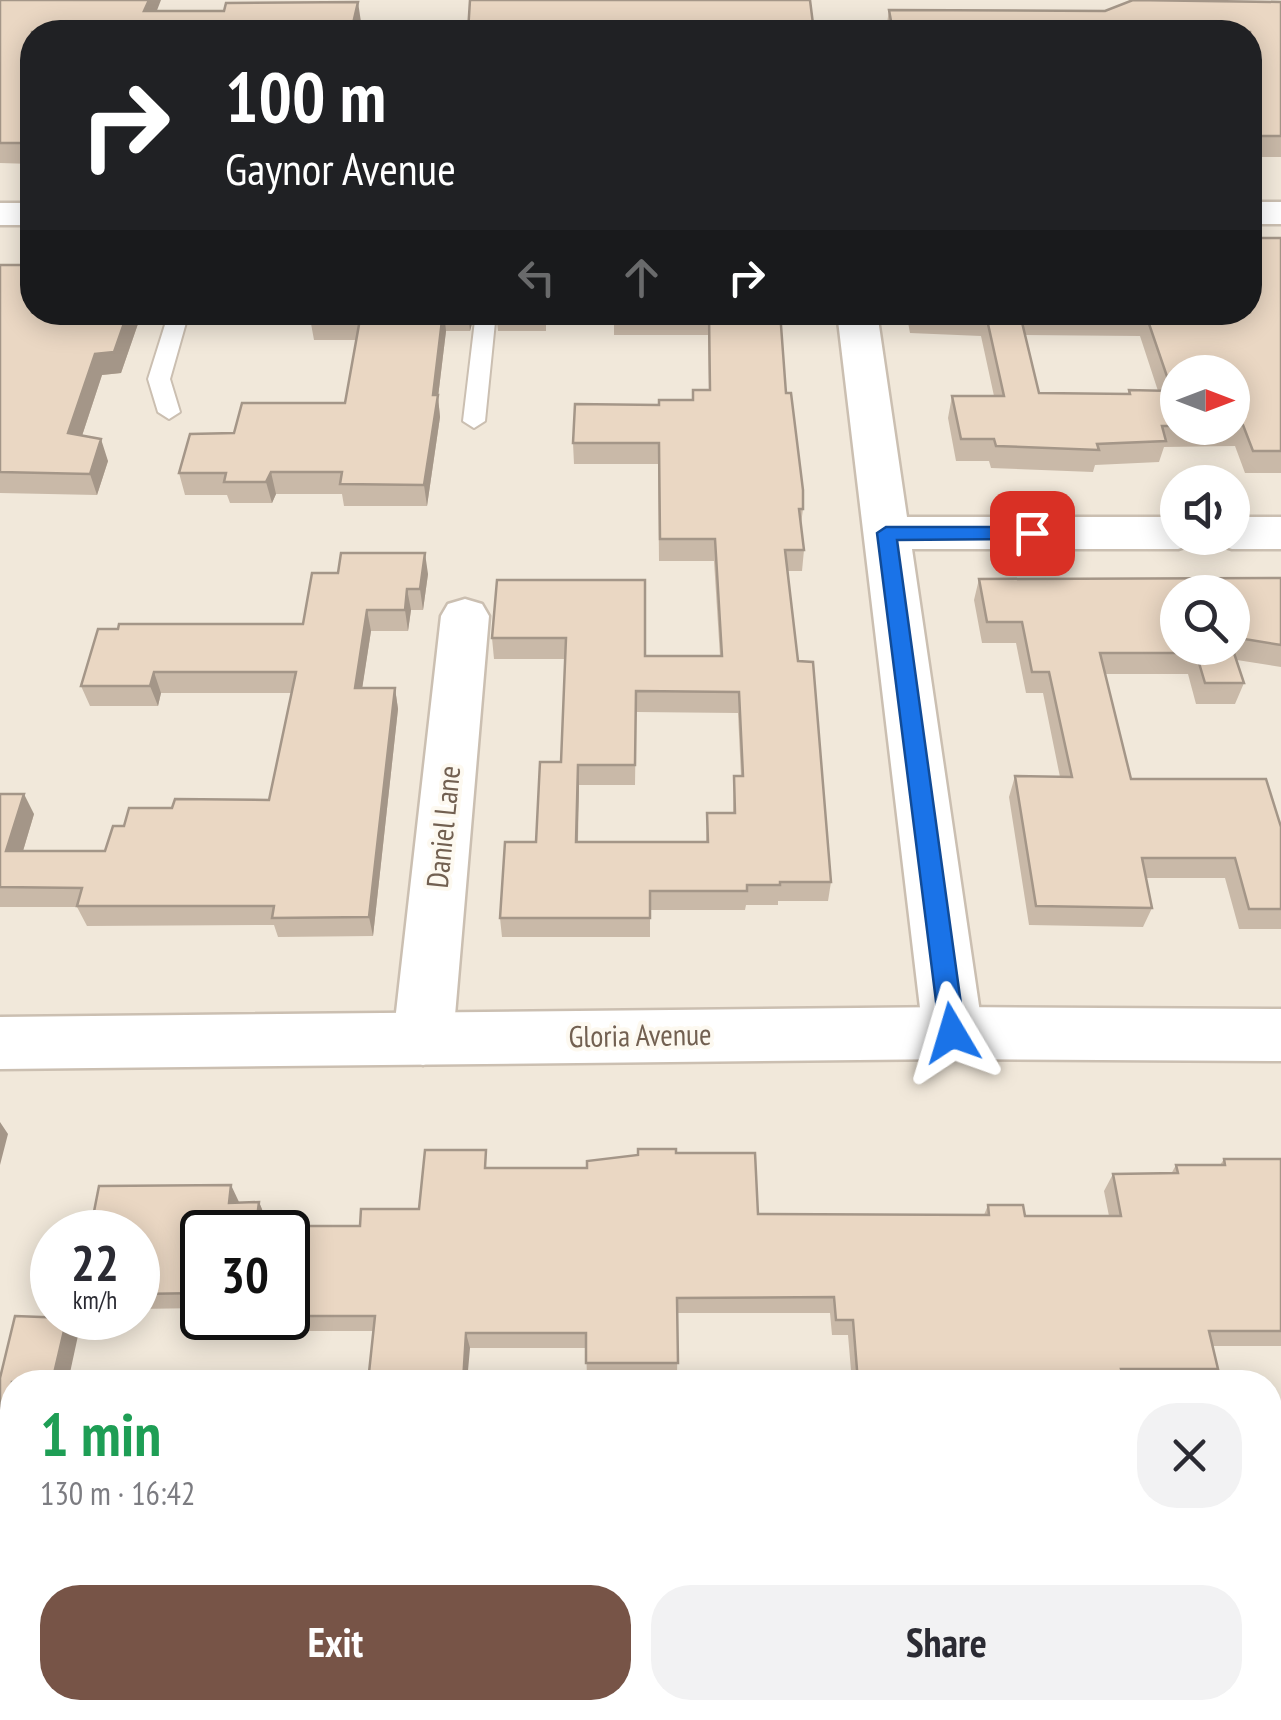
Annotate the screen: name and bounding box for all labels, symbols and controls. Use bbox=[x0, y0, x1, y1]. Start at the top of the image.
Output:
text: 100 m bbox=[225, 51, 386, 141]
icon: right bbox=[60, 60, 190, 190]
text: Gaynor Avenue bbox=[225, 139, 456, 197]
icon: left bbox=[509, 250, 564, 305]
icon: ahead bbox=[614, 250, 669, 305]
icon: right bbox=[719, 250, 774, 305]
north arrow bbox=[1160, 355, 1250, 445]
map controls bbox=[1160, 355, 1250, 665]
button: sound bbox=[1160, 465, 1250, 555]
pin bbox=[990, 491, 1075, 576]
icon: arrive bbox=[1005, 506, 1060, 561]
button: search bbox=[1160, 575, 1250, 665]
street label: Daniel Lane bbox=[417, 764, 468, 890]
position arrow bbox=[900, 981, 1004, 1085]
street label: Gloria Avenue bbox=[568, 1014, 712, 1055]
speed limit sign: 30 bbox=[180, 1210, 310, 1340]
text: 22 bbox=[71, 1230, 119, 1295]
text: km/h bbox=[73, 1284, 117, 1316]
text: 1 min bbox=[40, 1395, 161, 1473]
button: close bbox=[1137, 1403, 1242, 1508]
text: 130 m · 16:42 bbox=[40, 1472, 195, 1514]
button: Exit bbox=[40, 1585, 631, 1700]
button: Share bbox=[651, 1585, 1242, 1700]

